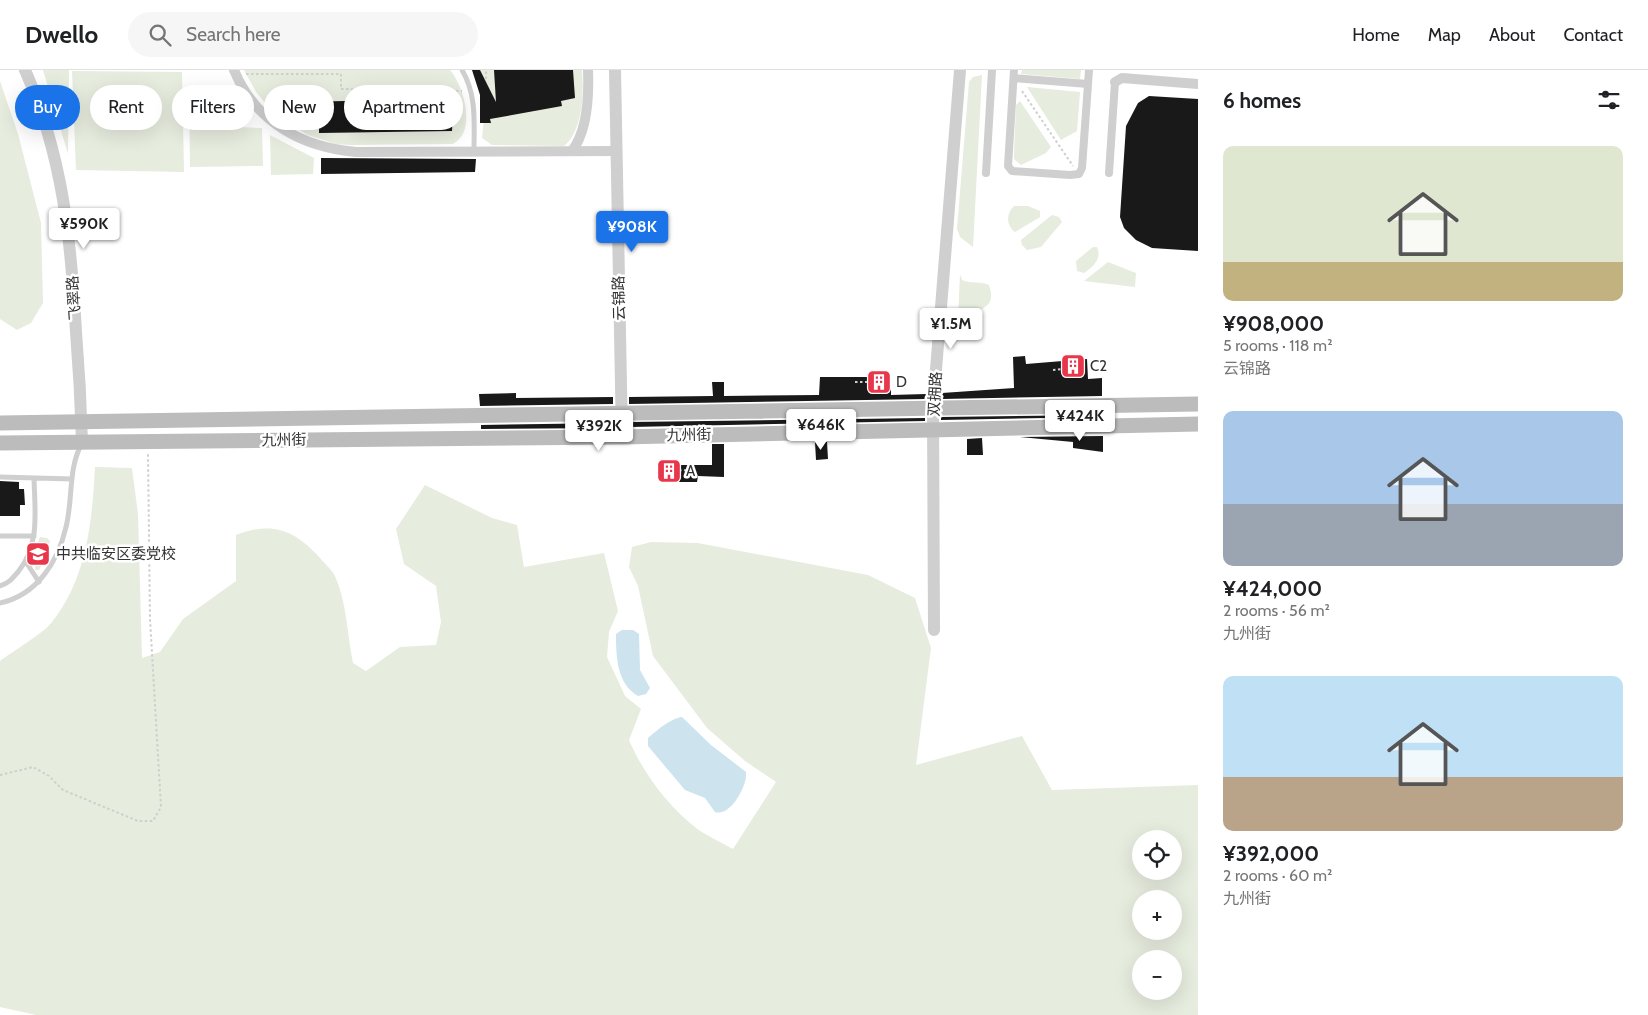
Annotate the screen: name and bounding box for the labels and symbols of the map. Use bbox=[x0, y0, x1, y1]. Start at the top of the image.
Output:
pin: ¥590K bbox=[49, 208, 119, 250]
pin: ¥908K bbox=[597, 210, 667, 253]
street label: 飞翠路 bbox=[63, 275, 85, 321]
street label: 云锦路 bbox=[610, 275, 628, 321]
pin: ¥1.5M bbox=[916, 308, 986, 350]
building icon: C2 bbox=[1060, 353, 1086, 379]
place label: C2 bbox=[1090, 357, 1107, 375]
building icon: D bbox=[866, 369, 892, 395]
street label: 双拥路 bbox=[925, 371, 945, 417]
place label: D bbox=[896, 373, 907, 391]
pin: ¥424K bbox=[1045, 400, 1115, 442]
pin: ¥646K bbox=[786, 408, 856, 451]
pin: ¥392K bbox=[564, 410, 634, 452]
street label: 九州街 bbox=[666, 426, 712, 444]
street label: 九州街 bbox=[261, 431, 307, 449]
building icon: A bbox=[656, 458, 682, 484]
place label: A bbox=[686, 462, 696, 480]
school or university icon: 中共临安区委党校 bbox=[25, 541, 51, 567]
place label: 中共临安区委党校 bbox=[56, 545, 176, 563]

